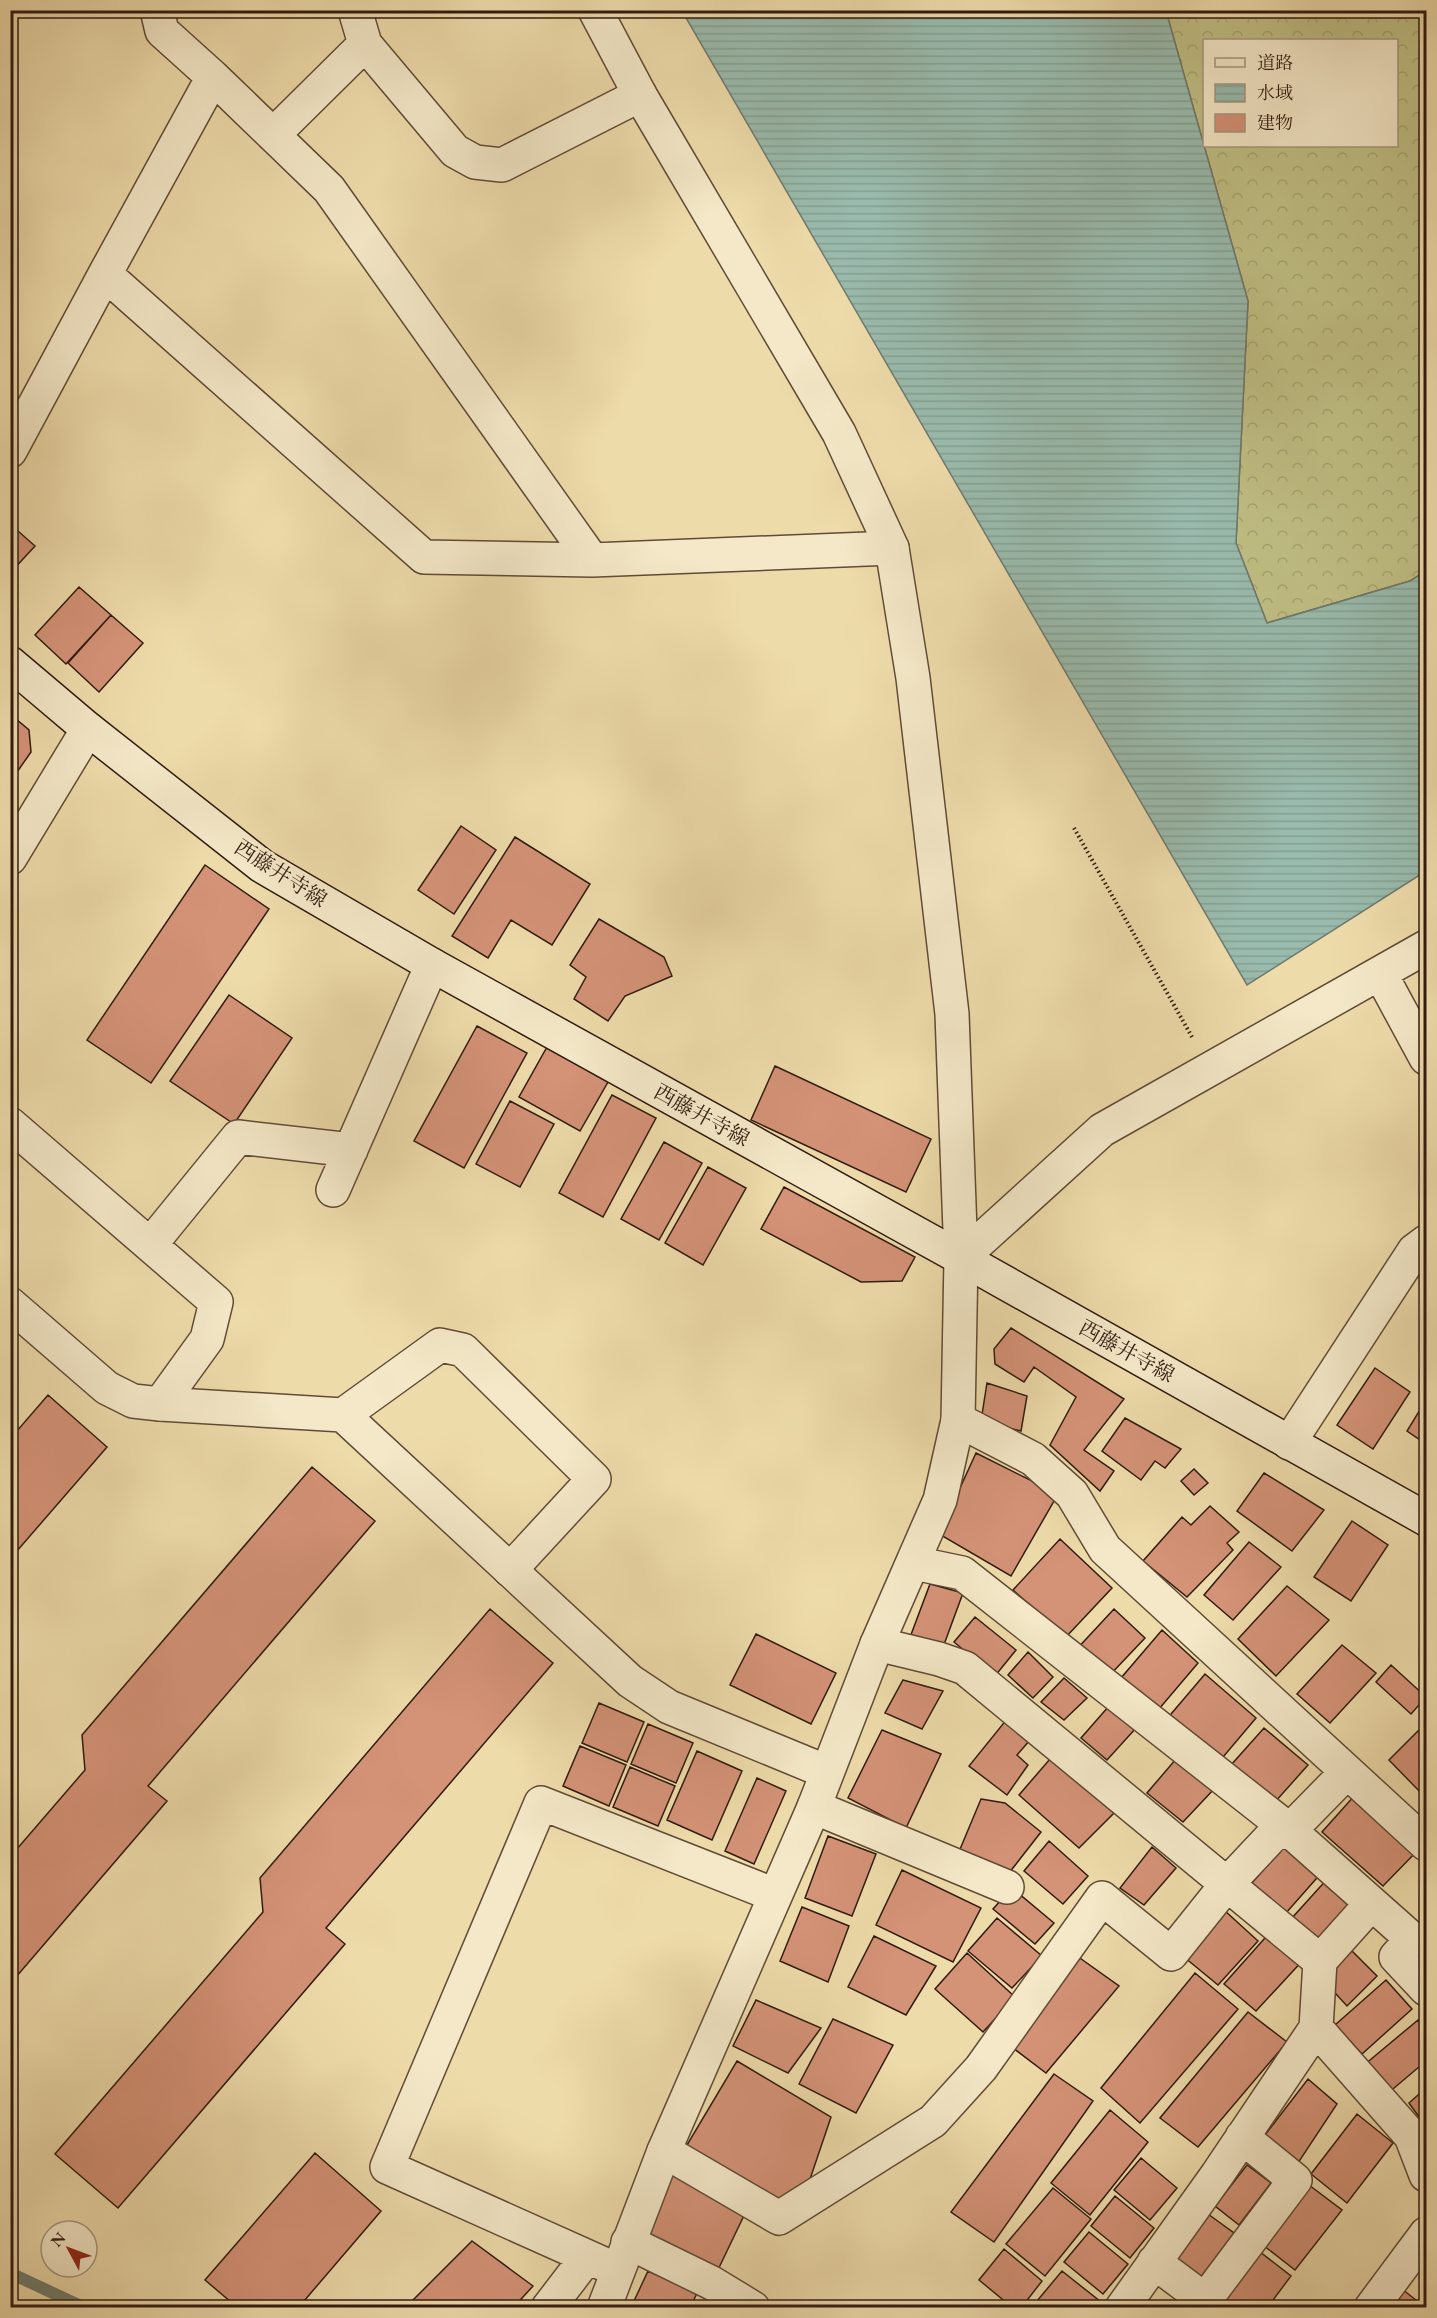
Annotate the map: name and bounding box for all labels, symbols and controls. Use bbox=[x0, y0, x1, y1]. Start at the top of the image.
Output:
legend bbox=[1203, 39, 1398, 147]
text: 道路 bbox=[1257, 51, 1293, 74]
text: 水域 bbox=[1257, 81, 1293, 104]
text: 建物 bbox=[1257, 111, 1293, 134]
street label: 西藤井寺線 bbox=[230, 833, 332, 913]
street label: 西藤井寺線 bbox=[650, 1078, 754, 1152]
street label: 西藤井寺線 bbox=[1075, 1314, 1179, 1388]
north arrow bbox=[39, 2219, 99, 2279]
text: N bbox=[46, 2228, 70, 2251]

